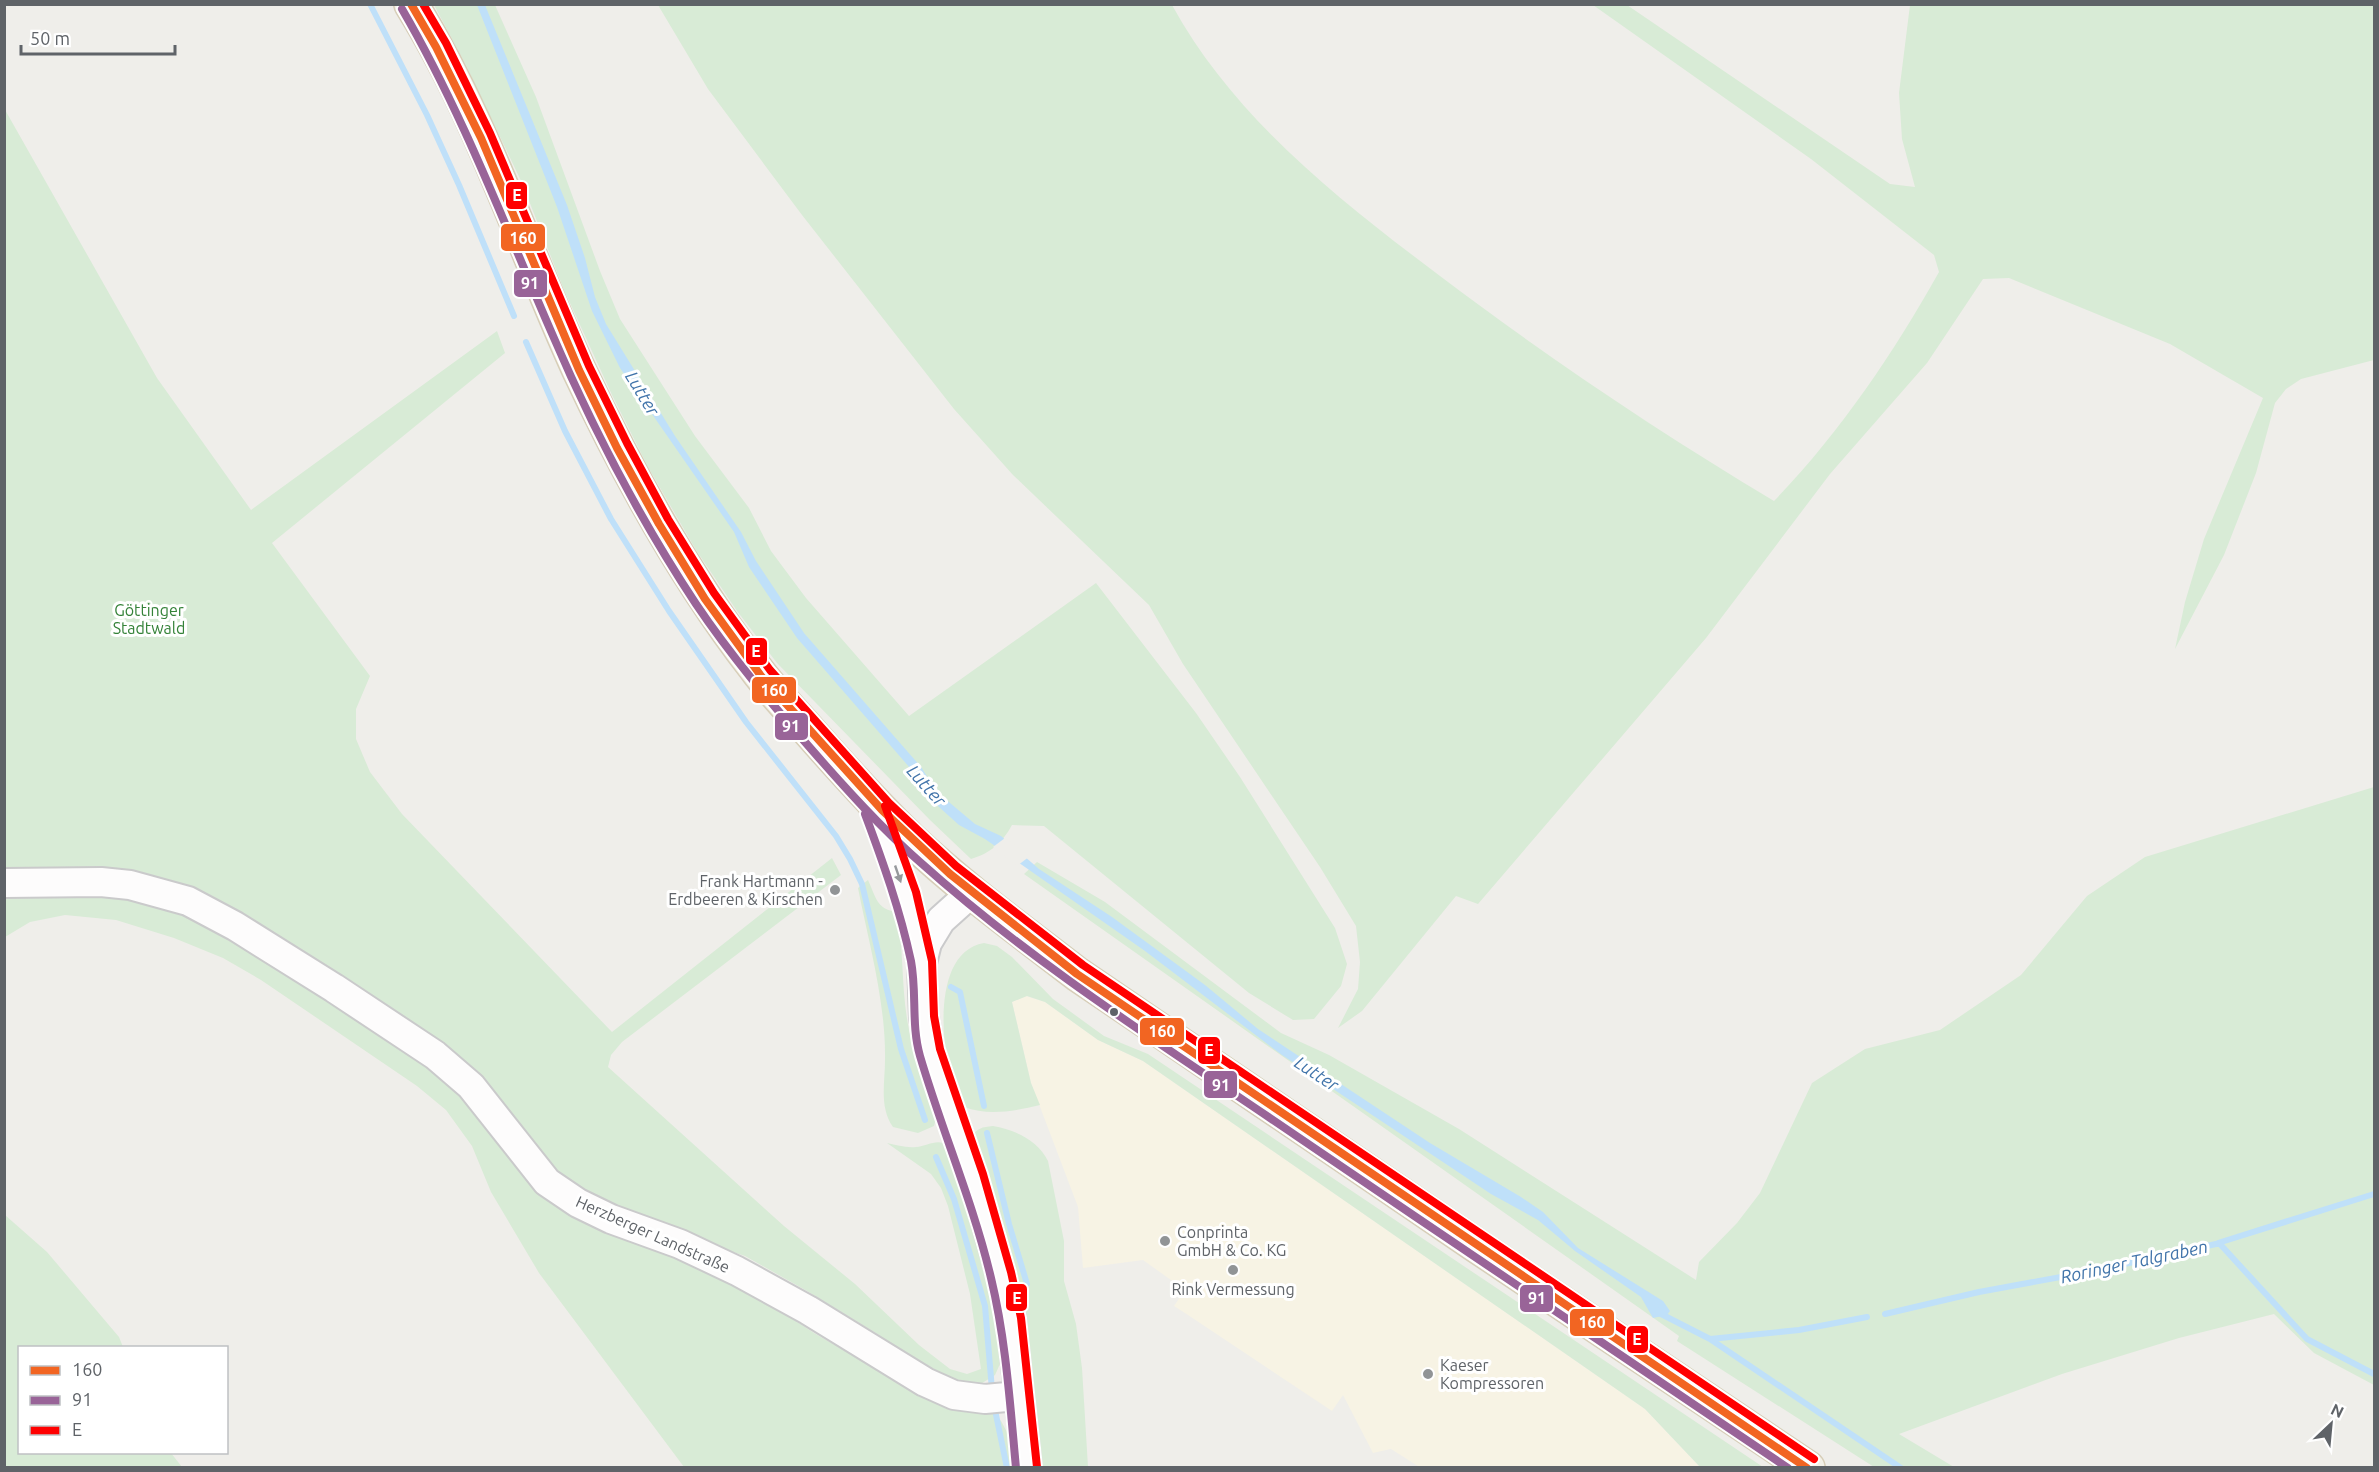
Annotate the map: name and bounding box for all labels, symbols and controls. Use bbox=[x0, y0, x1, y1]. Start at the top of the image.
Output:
scale bar bbox=[21, 18, 176, 56]
text: 50 m bbox=[30, 28, 70, 48]
line badge: E bbox=[505, 181, 528, 210]
text: E bbox=[512, 186, 522, 204]
line badge: 160 bbox=[500, 223, 546, 252]
text: 160 bbox=[509, 229, 537, 247]
line badge: 91 bbox=[513, 269, 548, 298]
text: 91 bbox=[521, 274, 539, 292]
water label: Lutter bbox=[622, 367, 665, 420]
park label: Göttinger Stadtwald bbox=[113, 601, 185, 637]
line badge: E bbox=[745, 637, 768, 666]
text: E bbox=[751, 642, 761, 660]
line badge: 160 bbox=[751, 676, 797, 704]
text: 160 bbox=[760, 681, 788, 699]
line badge: 91 bbox=[774, 712, 809, 741]
text: 91 bbox=[782, 717, 800, 735]
water label: Lutter bbox=[903, 760, 951, 810]
one-way arrow bbox=[893, 865, 903, 883]
place label: Frank Hartmann - Erdbeeren & Kirschen bbox=[668, 872, 823, 908]
marker: Frank Hartmann - Erdbeeren & Kirschen bbox=[828, 883, 842, 897]
unlabelled marker bbox=[1108, 1006, 1120, 1018]
line badge: 160 bbox=[1139, 1017, 1185, 1046]
text: 160 bbox=[1148, 1022, 1176, 1040]
line badge: E bbox=[1197, 1036, 1221, 1065]
text: E bbox=[1204, 1041, 1214, 1059]
water label: Lutter bbox=[1291, 1052, 1344, 1095]
line badge: 91 bbox=[1203, 1070, 1238, 1099]
text: 91 bbox=[1212, 1076, 1230, 1094]
street label: Herzberger Landstraße bbox=[573, 1192, 733, 1276]
place label: Conprinta GmbH & Co. KG bbox=[1177, 1223, 1286, 1259]
marker: Conprinta GmbH & Co. KG bbox=[1158, 1234, 1172, 1248]
water label: Roringer Talgraben bbox=[2059, 1236, 2209, 1286]
marker: Rink Vermessung bbox=[1226, 1263, 1240, 1277]
place label: Rink Vermessung bbox=[1171, 1280, 1295, 1298]
line badge: E bbox=[1005, 1283, 1028, 1312]
line badge: 91 bbox=[1519, 1284, 1554, 1313]
text: E bbox=[1012, 1289, 1022, 1307]
text: 91 bbox=[1528, 1289, 1546, 1307]
line badge: 160 bbox=[1569, 1308, 1615, 1337]
text: 160 bbox=[1578, 1313, 1606, 1331]
line badge: E bbox=[1626, 1325, 1649, 1354]
text: E bbox=[1632, 1330, 1642, 1348]
legend bbox=[18, 1346, 228, 1454]
place label: Kaeser Kompressoren bbox=[1440, 1356, 1544, 1392]
text: 160 bbox=[72, 1359, 102, 1379]
marker: Kaeser Kompressoren bbox=[1421, 1367, 1435, 1381]
text: 91 bbox=[72, 1389, 92, 1409]
north arrow bbox=[2301, 1394, 2361, 1454]
text: N bbox=[2328, 1400, 2347, 1421]
text: E bbox=[72, 1419, 82, 1439]

